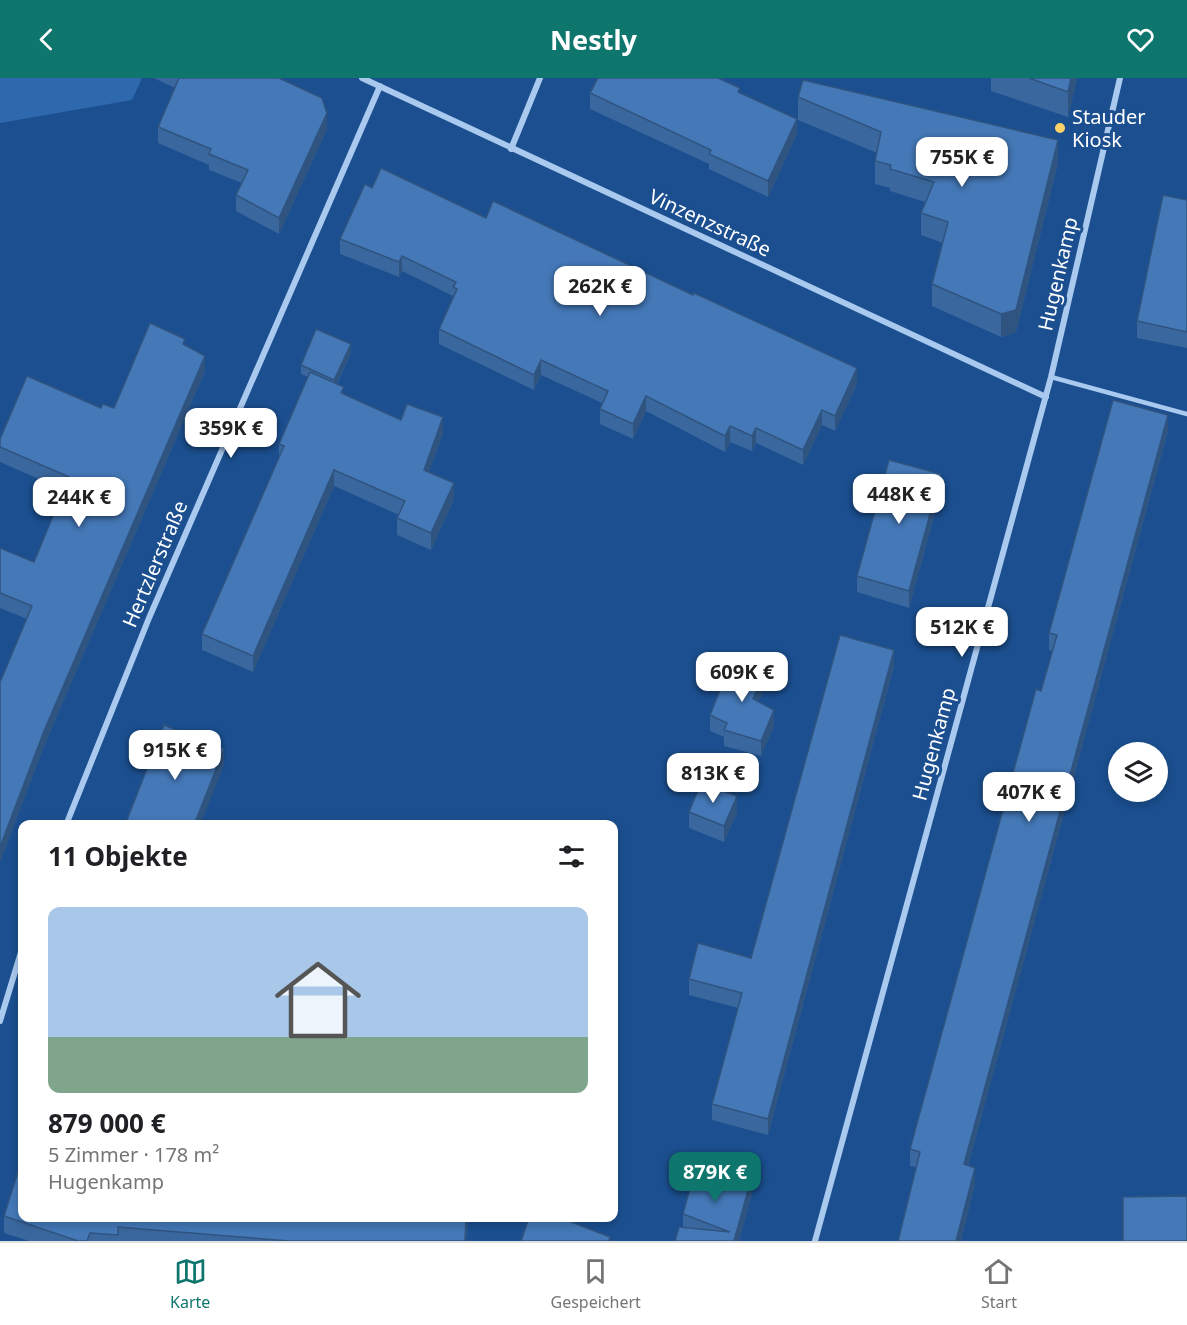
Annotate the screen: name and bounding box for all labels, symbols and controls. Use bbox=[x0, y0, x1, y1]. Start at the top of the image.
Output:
text: Nestly bbox=[550, 21, 637, 58]
icon: back bbox=[30, 23, 63, 56]
icon: heart bbox=[1124, 23, 1157, 56]
place label: Stauder Kiosk bbox=[1072, 103, 1146, 153]
marker: Stauder Kiosk bbox=[1053, 121, 1067, 135]
pin: 755K € bbox=[913, 137, 1011, 188]
text: 755K € bbox=[930, 143, 994, 170]
street label: Vinzenzstraße bbox=[645, 182, 776, 263]
street label: Hugenkamp bbox=[1031, 214, 1084, 333]
pin: 262K € bbox=[551, 266, 649, 317]
text: 262K € bbox=[568, 272, 632, 299]
pin: 359K € bbox=[182, 408, 280, 459]
text: 359K € bbox=[199, 414, 263, 441]
pin: 448K € bbox=[850, 474, 948, 525]
pin: 244K € bbox=[30, 477, 128, 528]
text: 448K € bbox=[867, 480, 931, 507]
text: 244K € bbox=[47, 483, 111, 510]
street label: Hertzlerstraße bbox=[116, 496, 193, 631]
pin: 512K € bbox=[913, 607, 1011, 658]
text: 512K € bbox=[930, 613, 994, 640]
pin: 609K € bbox=[693, 652, 791, 703]
text: 609K € bbox=[710, 658, 774, 685]
street label: Hugenkamp bbox=[905, 684, 962, 803]
pin: 915K € bbox=[126, 730, 224, 781]
text: 915K € bbox=[143, 736, 207, 763]
map controls bbox=[1108, 742, 1168, 802]
button: layers bbox=[1108, 742, 1168, 802]
pin: 813K € bbox=[664, 753, 762, 804]
text: 813K € bbox=[681, 759, 745, 786]
pin: 407K € bbox=[980, 772, 1078, 823]
text: 407K € bbox=[997, 778, 1061, 805]
text: 11 Objekte bbox=[48, 838, 188, 874]
icon: filters bbox=[555, 840, 588, 873]
icon: home bbox=[264, 946, 372, 1054]
text: 879 000 € bbox=[48, 1105, 166, 1141]
text: 5 Zimmer · 178 m² bbox=[48, 1141, 219, 1168]
pin: 879K € bbox=[666, 1152, 764, 1203]
text: 879K € bbox=[683, 1158, 747, 1185]
text: Hugenkamp bbox=[48, 1168, 164, 1195]
tab: Karte bbox=[170, 1255, 210, 1313]
tab: Gespeichert bbox=[551, 1255, 641, 1313]
tab: Start bbox=[981, 1255, 1017, 1313]

